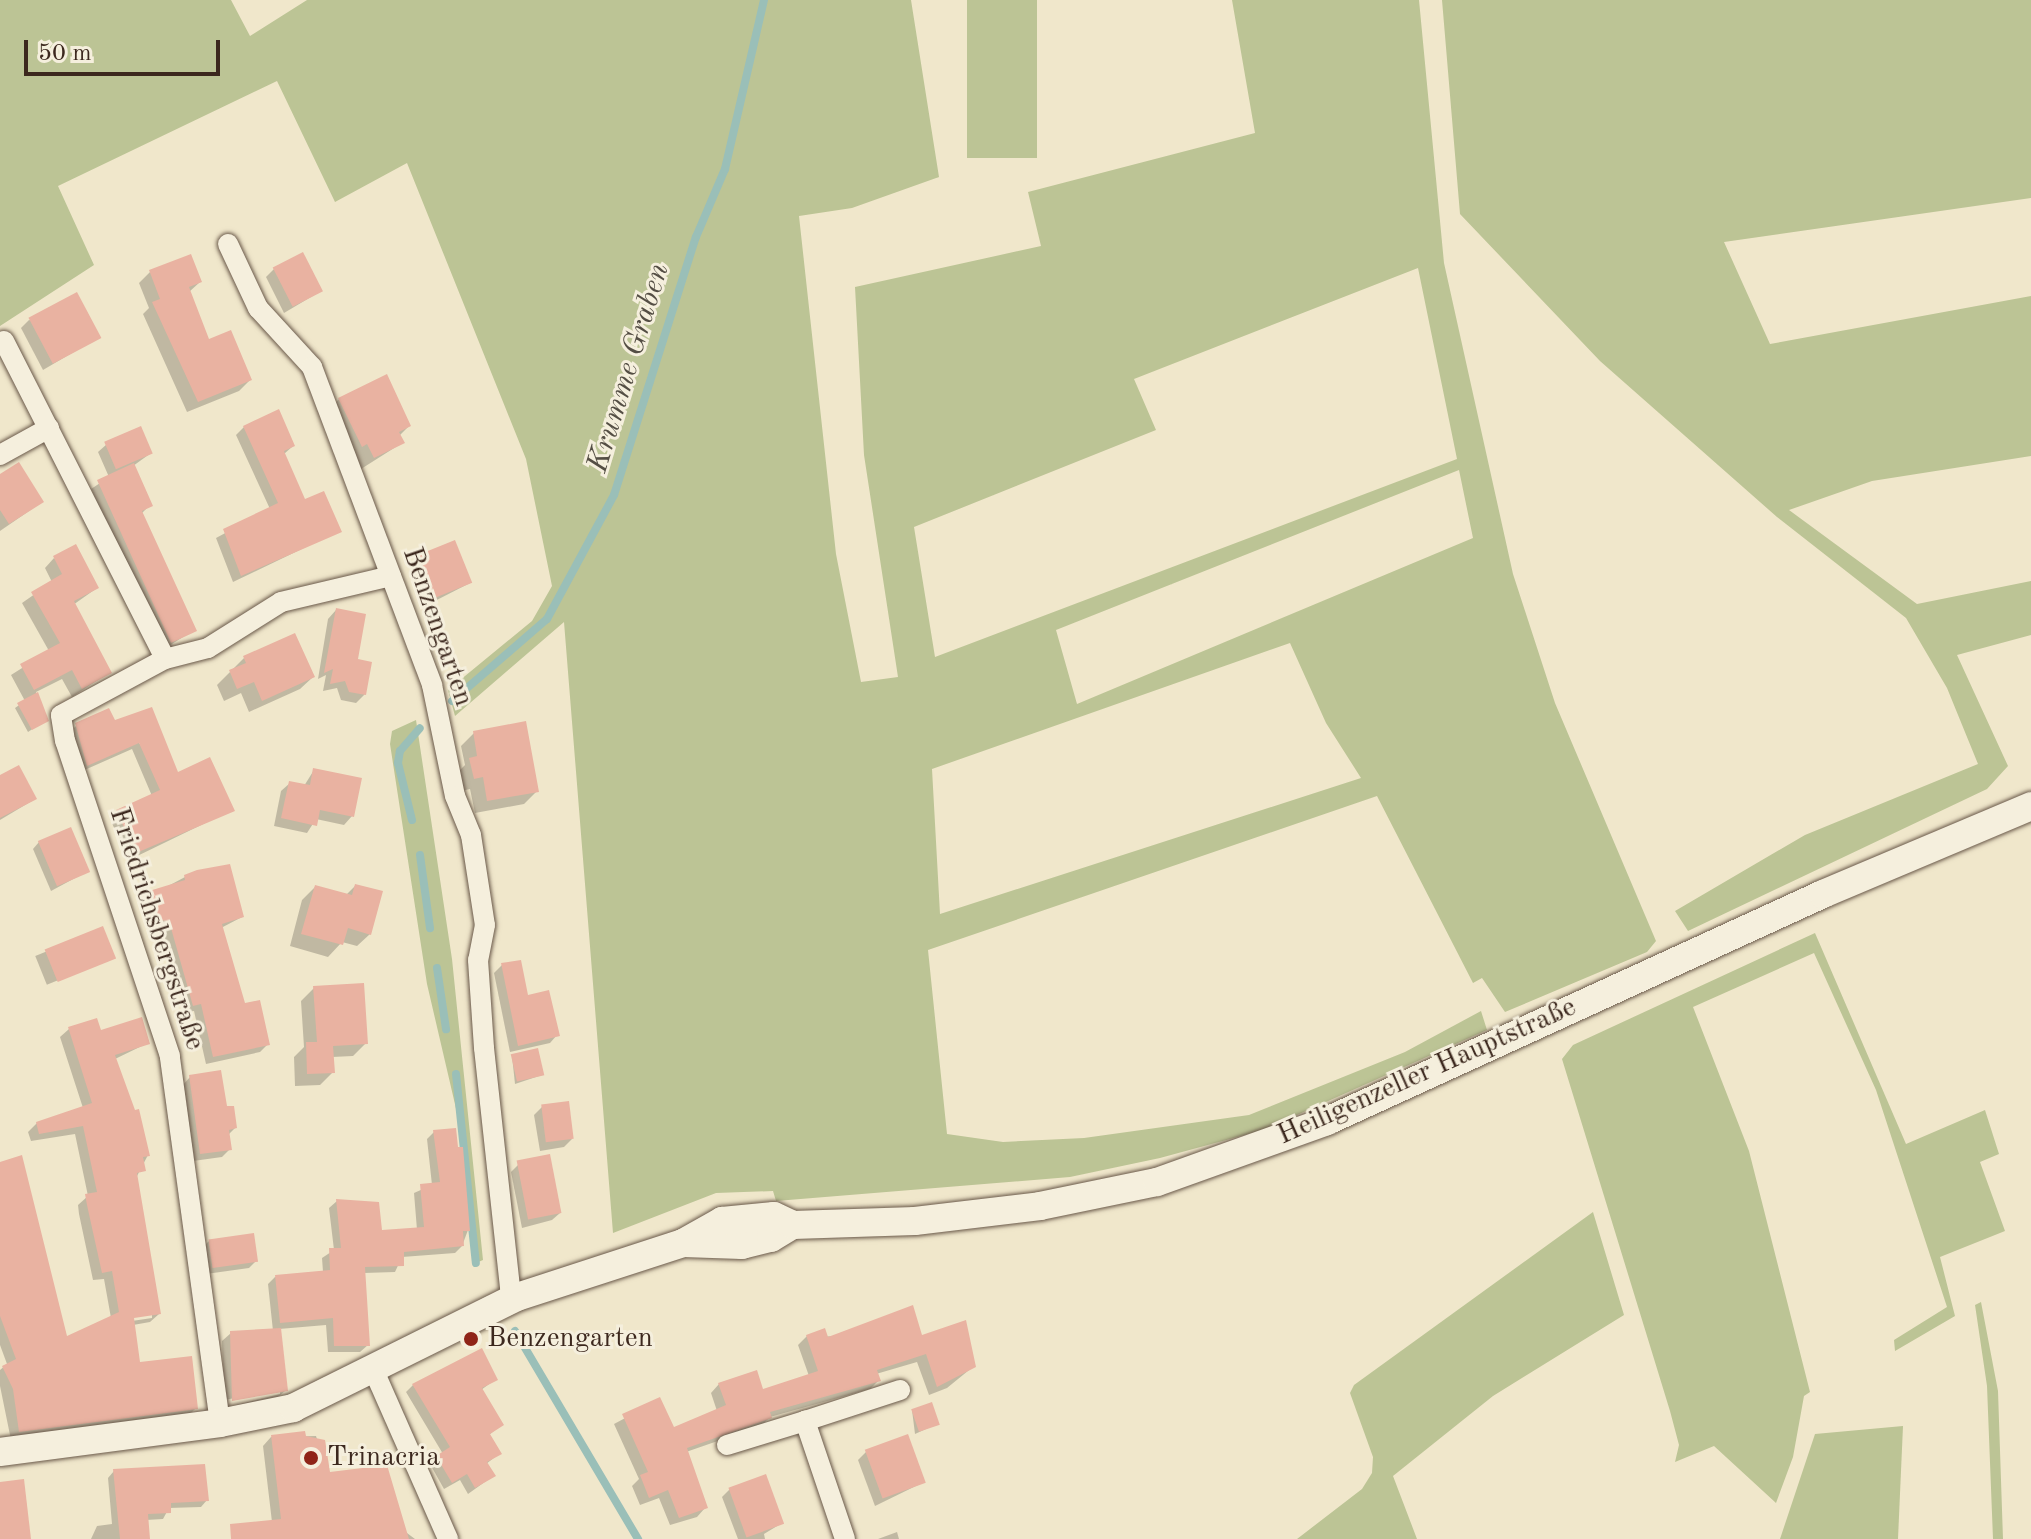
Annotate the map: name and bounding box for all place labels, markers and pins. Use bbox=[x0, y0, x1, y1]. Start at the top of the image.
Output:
place label: Benzengarten bbox=[487, 1322, 653, 1356]
marker: Benzengarten bbox=[462, 1330, 480, 1348]
place label: Trinacria bbox=[327, 1441, 440, 1475]
marker: Trinacria bbox=[302, 1449, 320, 1467]

